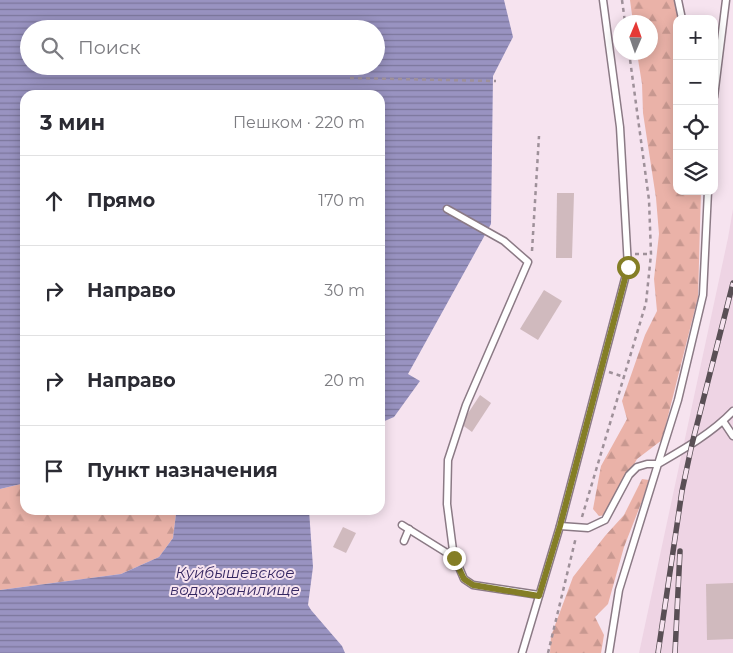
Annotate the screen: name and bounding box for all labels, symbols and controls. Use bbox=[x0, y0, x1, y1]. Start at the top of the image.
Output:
north arrow bbox=[613, 15, 658, 60]
map controls bbox=[673, 15, 718, 195]
button: + bbox=[673, 15, 718, 60]
search box bbox=[20, 20, 385, 75]
icon: search bbox=[38, 34, 66, 62]
text: Поиск bbox=[78, 36, 141, 59]
button: − bbox=[673, 60, 718, 105]
button: locate bbox=[673, 105, 718, 150]
text: 3 мин bbox=[40, 110, 105, 135]
text: Пешком · 220 m bbox=[233, 113, 365, 132]
button: layers bbox=[673, 150, 718, 195]
icon: ahead bbox=[40, 187, 68, 215]
text: Прямо bbox=[87, 189, 155, 212]
text: 170 m bbox=[318, 191, 365, 210]
route start bbox=[617, 256, 640, 279]
icon: right bbox=[40, 277, 68, 305]
text: Направо bbox=[87, 279, 176, 302]
text: 30 m bbox=[324, 281, 365, 300]
icon: right bbox=[40, 367, 68, 395]
text: Направо bbox=[87, 369, 176, 392]
text: 20 m bbox=[324, 371, 365, 390]
icon: arrive bbox=[40, 457, 68, 485]
text: Пункт назначения bbox=[87, 459, 278, 482]
route end bbox=[443, 547, 466, 570]
water label: Куйбышевское водохранилище bbox=[170, 563, 300, 599]

